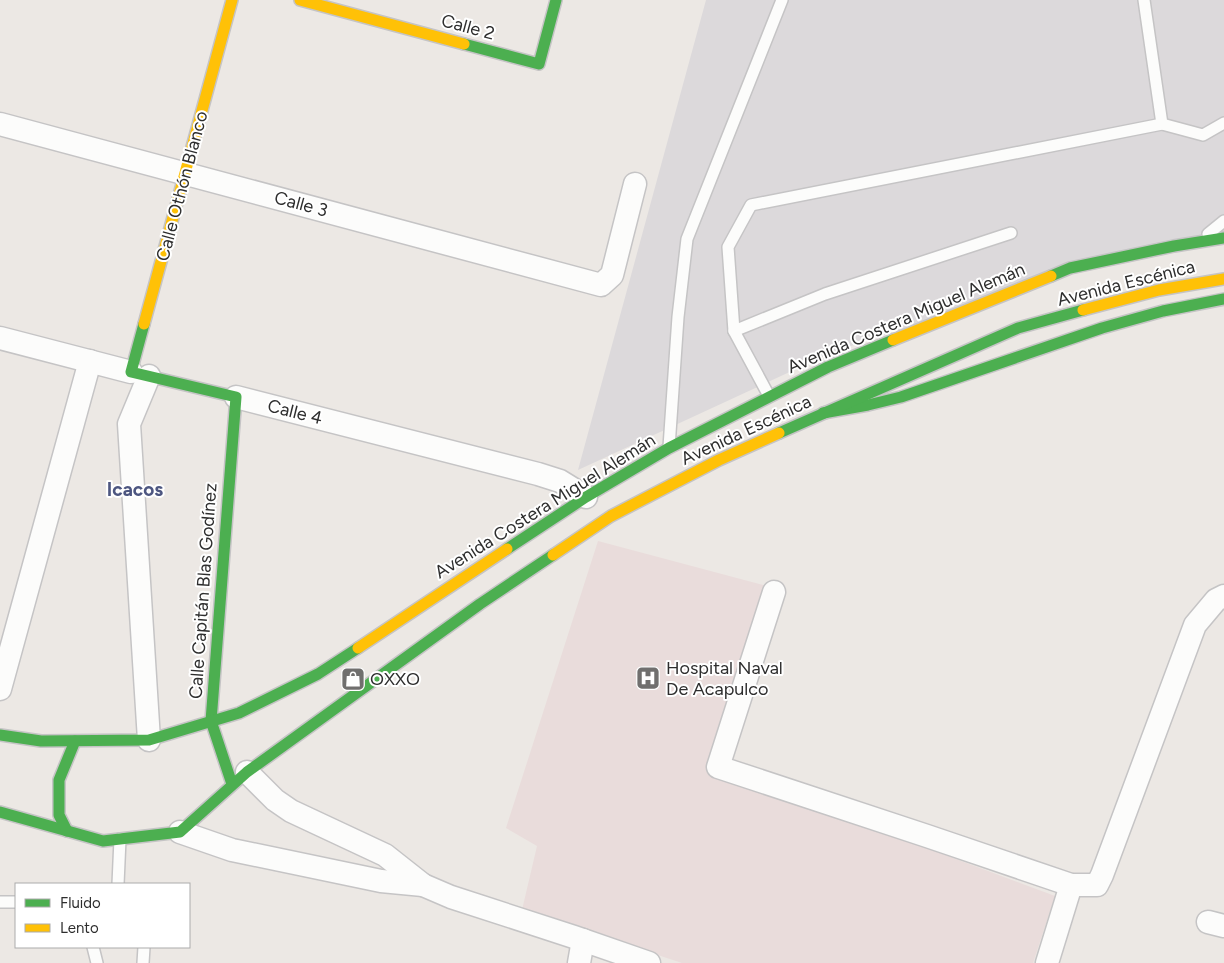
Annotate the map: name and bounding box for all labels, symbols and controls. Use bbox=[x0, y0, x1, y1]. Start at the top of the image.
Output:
street label: Calle 2 bbox=[439, 9, 497, 45]
street label: Calle Othón Blanco bbox=[151, 109, 213, 263]
street label: Calle 3 bbox=[272, 186, 330, 222]
street label: Avenida Escénica bbox=[1055, 255, 1197, 311]
street label: Avenida Costera Miguel Alemán bbox=[784, 258, 1028, 378]
street label: Avenida Escénica bbox=[677, 390, 815, 470]
street label: Calle 4 bbox=[265, 395, 325, 429]
street label: Avenida Costera Miguel Alemán bbox=[431, 429, 659, 583]
district label: Icacos bbox=[107, 478, 163, 501]
street label: Calle Capitán Blas Godínez bbox=[184, 482, 222, 700]
place label: Hospital Naval De Acapulco bbox=[666, 657, 783, 700]
hospital icon: Hospital Naval De Acapulco bbox=[635, 665, 661, 691]
shop icon: OXXO bbox=[340, 666, 366, 692]
place label: OXXO bbox=[370, 668, 420, 690]
legend bbox=[15, 883, 190, 948]
text: Fluido bbox=[60, 894, 101, 912]
text: Lento bbox=[60, 919, 99, 937]

